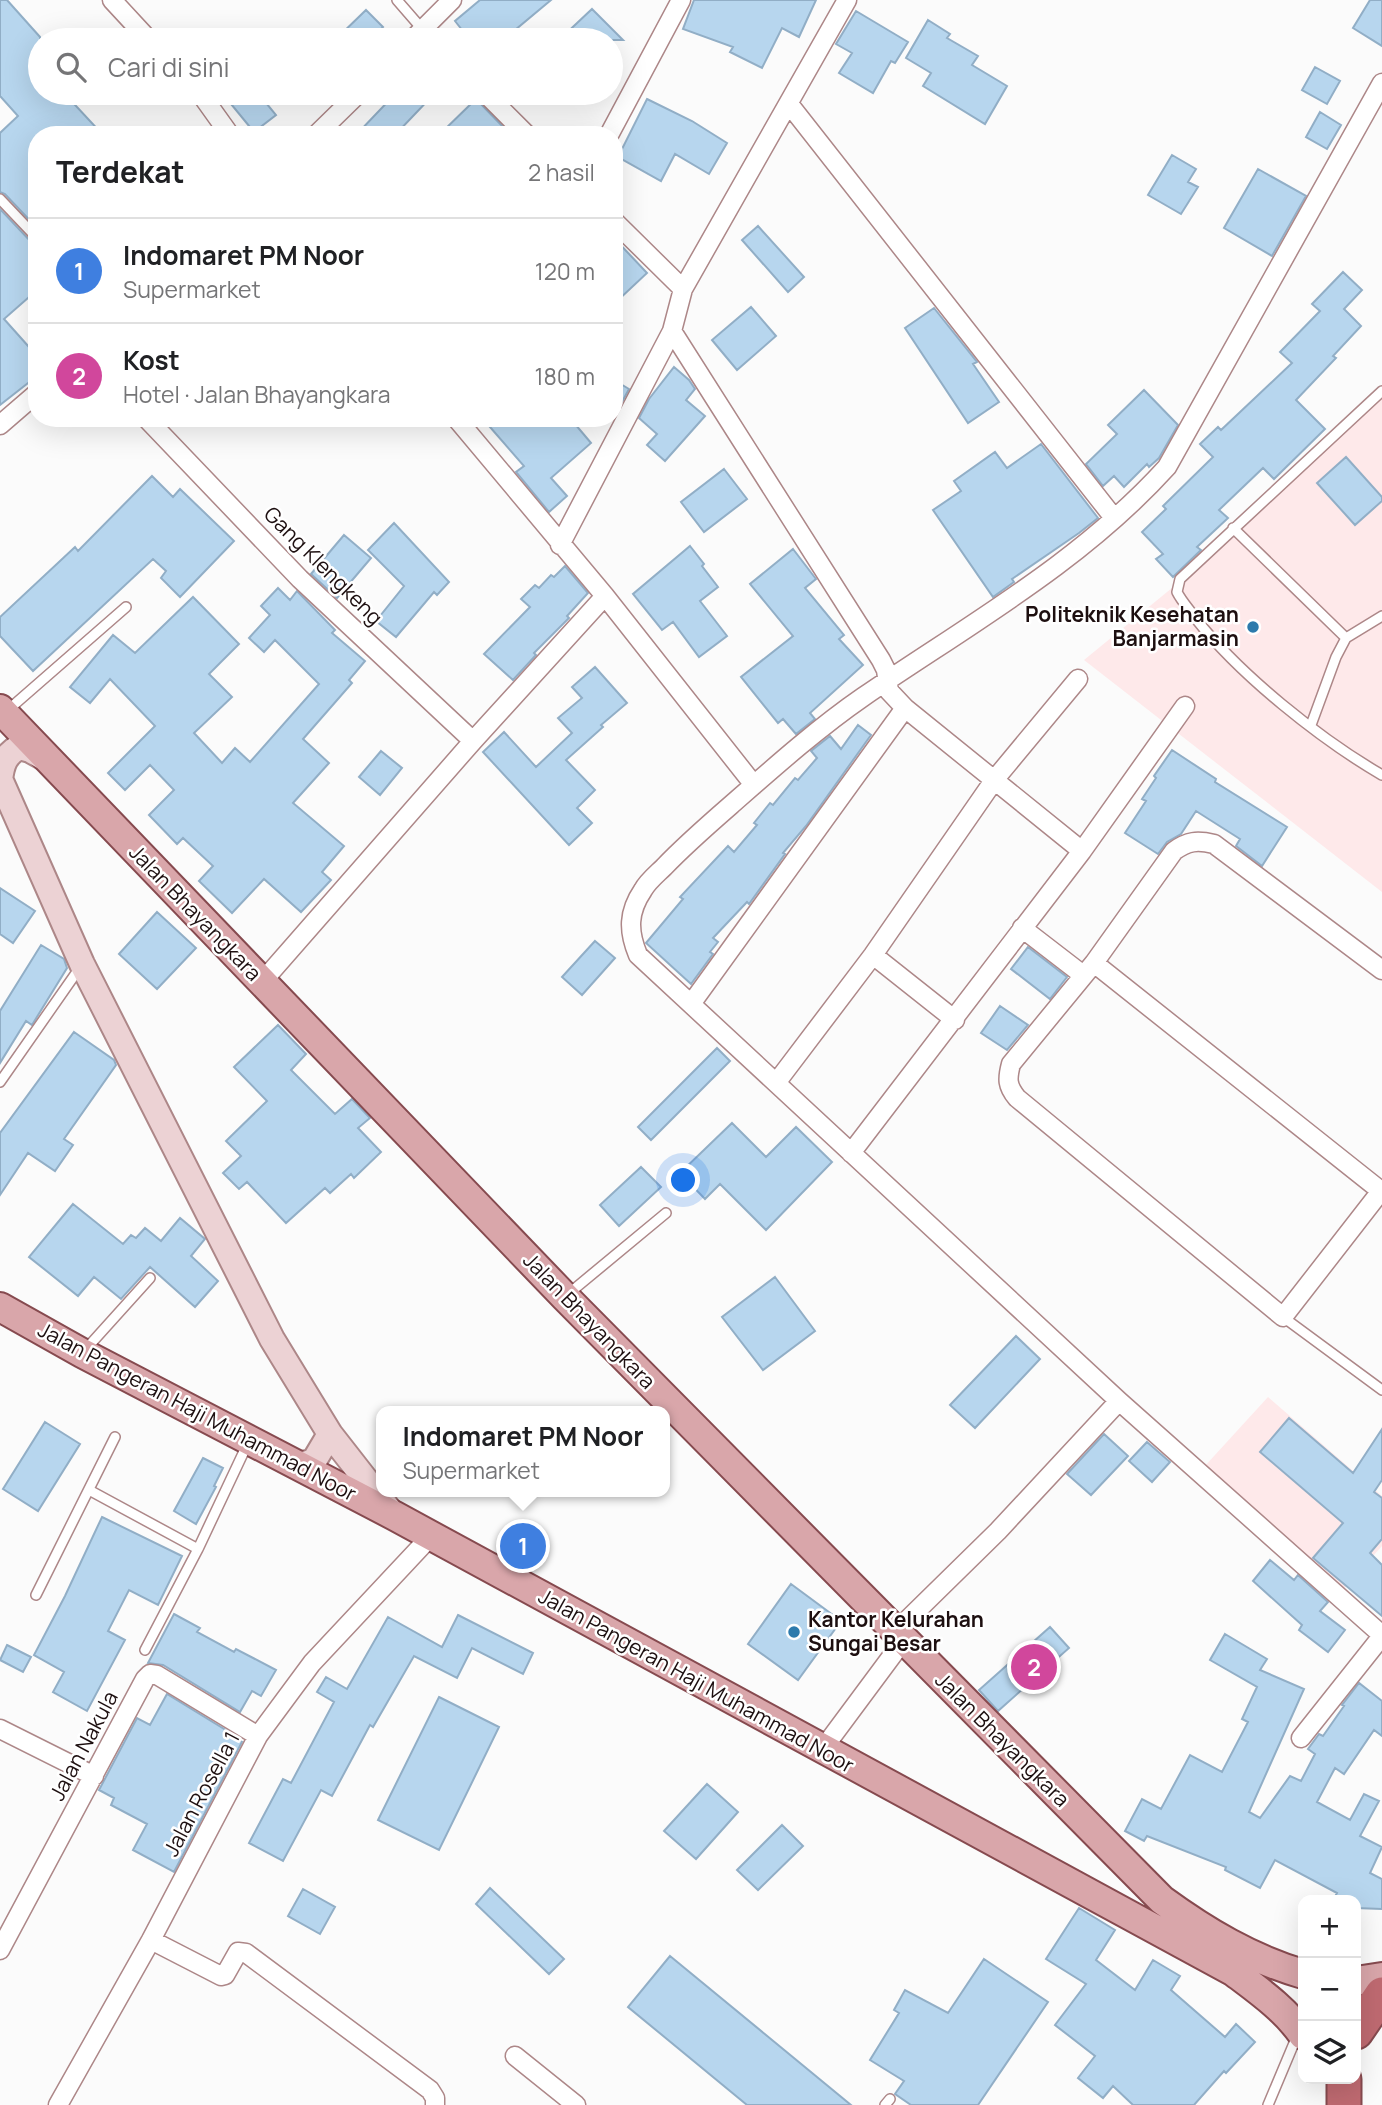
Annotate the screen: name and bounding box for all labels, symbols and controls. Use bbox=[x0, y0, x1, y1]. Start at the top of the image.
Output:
search box bbox=[28, 28, 623, 105]
icon: search bbox=[52, 48, 90, 86]
text: Cari di sini bbox=[108, 49, 230, 85]
text: Terdekat bbox=[56, 151, 185, 192]
text: 2 hasil bbox=[528, 156, 595, 188]
text: Indomaret PM Noor bbox=[123, 237, 364, 273]
text: 1 bbox=[74, 255, 84, 287]
text: 120 m bbox=[535, 255, 595, 287]
text: Supermarket bbox=[123, 273, 261, 305]
text: Kost bbox=[123, 342, 180, 378]
text: 2 bbox=[72, 360, 86, 392]
text: 180 m bbox=[535, 360, 595, 392]
text: Hotel · Jalan Bhayangkara bbox=[123, 378, 391, 410]
street label: Gang Klengkeng bbox=[258, 500, 389, 631]
place label: Politeknik Kesehatan Banjarmasin bbox=[1025, 600, 1239, 652]
marker: Politeknik Kesehatan Banjarmasin bbox=[1245, 619, 1261, 635]
street label: Jalan Bhayangkara bbox=[123, 838, 268, 986]
your location bbox=[666, 1163, 700, 1197]
street label: Jalan Bhayangkara bbox=[517, 1246, 662, 1394]
street label: Jalan Pangeran Haji Muhammad Noor bbox=[33, 1315, 362, 1507]
popup bbox=[376, 1406, 670, 1497]
text: Indomaret PM Noor bbox=[402, 1418, 644, 1454]
text: Supermarket bbox=[402, 1454, 540, 1486]
pin: 1 bbox=[500, 1520, 546, 1572]
street label: Jalan Pangeran Haji Muhammad Noor bbox=[534, 1581, 860, 1779]
place label: Kantor Kelurahan Sungai Besar bbox=[808, 1605, 984, 1657]
marker: Kantor Kelurahan Sungai Besar bbox=[786, 1624, 802, 1640]
pin: 2 bbox=[1011, 1641, 1057, 1693]
street label: Jalan Bhayangkara bbox=[929, 1666, 1076, 1813]
street label: Jalan Nakula bbox=[43, 1686, 124, 1805]
street label: Jalan Rosella 1 bbox=[157, 1726, 246, 1861]
map controls bbox=[1298, 1895, 1361, 2084]
button: + bbox=[1298, 1895, 1361, 1958]
button: − bbox=[1298, 1958, 1361, 2021]
button: layers bbox=[1298, 2021, 1361, 2084]

